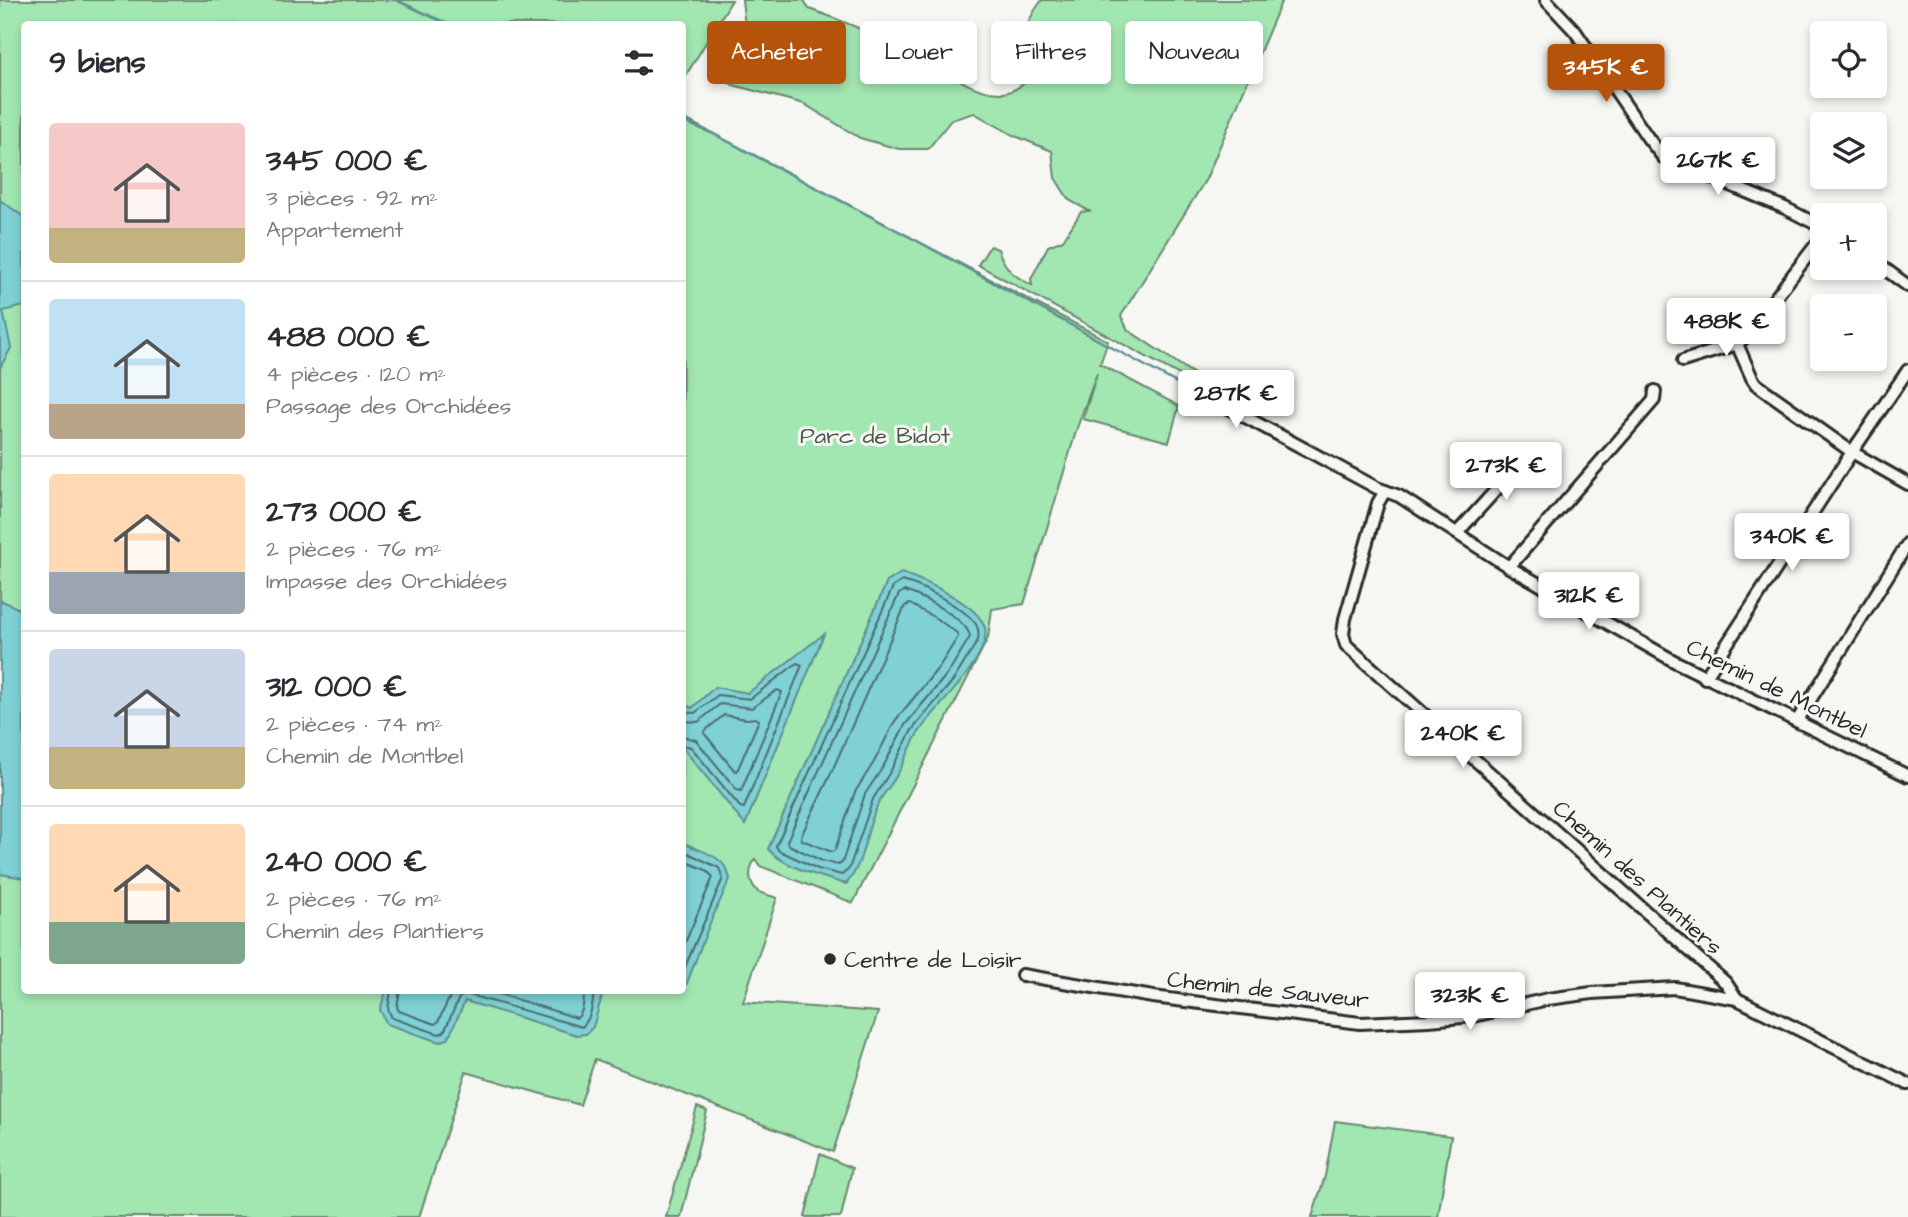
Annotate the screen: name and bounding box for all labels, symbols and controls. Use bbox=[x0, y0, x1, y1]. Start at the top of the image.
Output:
chip: Acheter bbox=[707, 21, 846, 84]
chip: Louer bbox=[860, 21, 977, 84]
chip: Filtres bbox=[991, 21, 1111, 84]
chip: Nouveau bbox=[1125, 21, 1263, 84]
map controls bbox=[1810, 21, 1887, 371]
button: locate bbox=[1810, 21, 1887, 98]
text: 9 biens bbox=[49, 42, 146, 84]
icon: filters bbox=[620, 44, 658, 82]
pin: 345K € bbox=[1549, 44, 1663, 104]
text: 345K € bbox=[1563, 51, 1649, 83]
button: layers bbox=[1810, 112, 1887, 189]
pin: 267K € bbox=[1661, 138, 1775, 197]
text: 345 000 € bbox=[266, 140, 428, 182]
text: 267K € bbox=[1676, 144, 1760, 176]
icon: home bbox=[105, 151, 189, 235]
text: 3 pièces · 92 m² bbox=[266, 182, 438, 214]
button: + bbox=[1810, 203, 1887, 280]
text: Appartement bbox=[266, 214, 404, 246]
button: − bbox=[1810, 294, 1887, 371]
pin: 488K € bbox=[1669, 298, 1783, 358]
text: 488K € bbox=[1683, 305, 1769, 337]
text: 488 000 € bbox=[266, 316, 430, 358]
icon: home bbox=[105, 327, 189, 411]
text: 4 pièces · 120 m² bbox=[266, 358, 446, 390]
pin: 287K € bbox=[1179, 370, 1293, 430]
text: 287K € bbox=[1194, 377, 1278, 409]
text: Passage des Orchidées bbox=[266, 390, 511, 422]
park label: Parc de Bidot bbox=[800, 420, 951, 452]
pin: 273K € bbox=[1449, 442, 1563, 502]
text: 273K € bbox=[1466, 449, 1546, 481]
text: 273 000 € bbox=[266, 491, 422, 533]
icon: home bbox=[105, 502, 189, 586]
pin: 340K € bbox=[1735, 514, 1849, 573]
text: 340K € bbox=[1750, 520, 1834, 552]
text: 2 pièces · 76 m² bbox=[266, 533, 442, 565]
text: Impasse des Orchidées bbox=[266, 565, 507, 597]
pin: 312K € bbox=[1532, 572, 1646, 632]
text: 312K € bbox=[1554, 579, 1624, 611]
street label: Chemin de Montbel bbox=[1681, 631, 1872, 747]
text: 312 000 € bbox=[266, 666, 407, 708]
icon: home bbox=[105, 677, 189, 761]
text: 2 pièces · 74 m² bbox=[266, 708, 443, 740]
pin: 240K € bbox=[1406, 710, 1520, 770]
text: 240K € bbox=[1421, 717, 1505, 749]
text: Chemin de Montbel bbox=[266, 740, 463, 772]
street label: Chemin des Plantiers bbox=[1546, 793, 1729, 963]
text: 240 000 € bbox=[266, 841, 427, 883]
icon: home bbox=[105, 852, 189, 936]
text: 2 pièces · 76 m² bbox=[266, 883, 442, 915]
text: Chemin des Plantiers bbox=[266, 915, 484, 947]
place label: Centre de Loisir bbox=[844, 944, 1022, 976]
marker: Centre de Loisir bbox=[822, 951, 838, 967]
street label: Chemin de Sauveur bbox=[1165, 963, 1371, 1017]
pin: 323K € bbox=[1413, 972, 1527, 1032]
text: 323K € bbox=[1431, 979, 1509, 1011]

